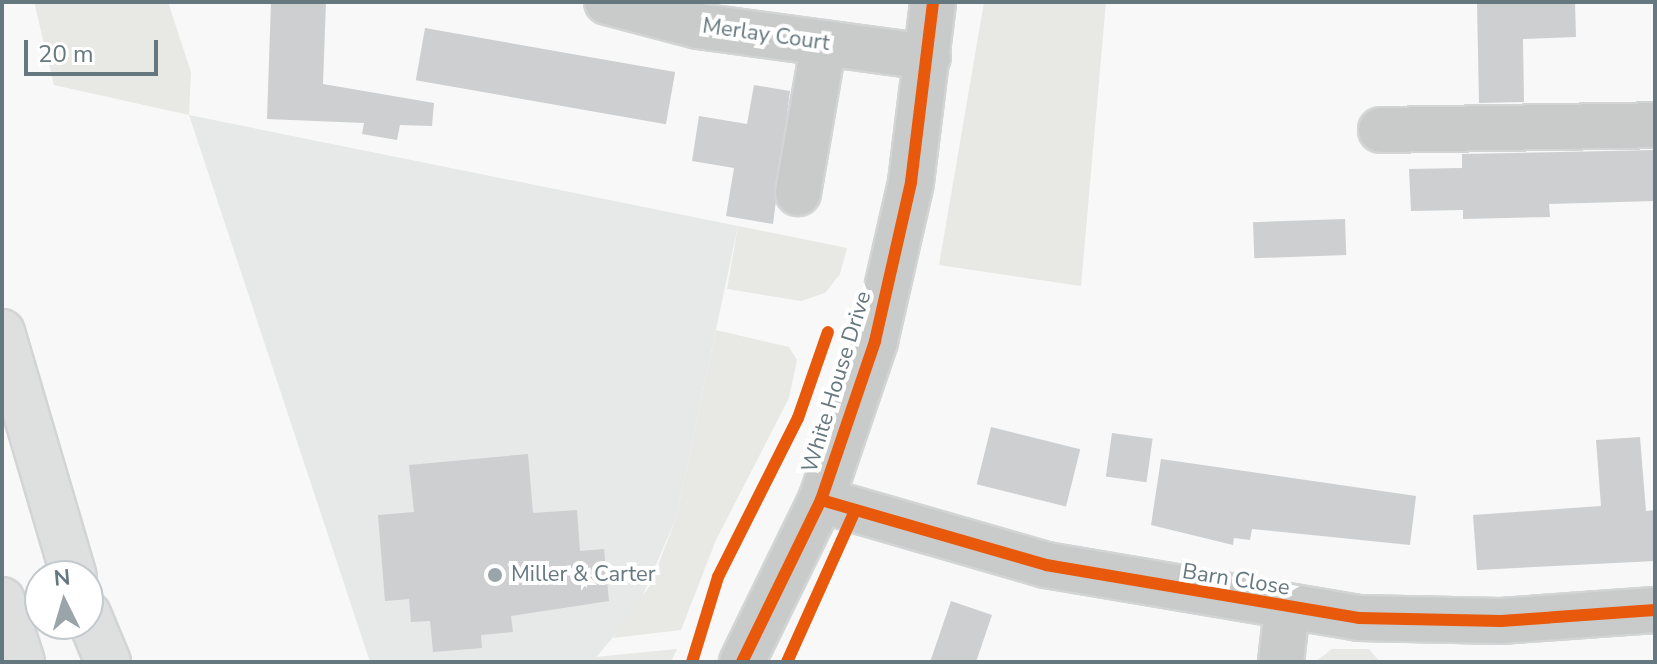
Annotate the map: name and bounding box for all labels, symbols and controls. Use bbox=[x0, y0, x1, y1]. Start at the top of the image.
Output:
street label: Merlay Court bbox=[701, 13, 831, 57]
scale bar bbox=[28, 24, 162, 74]
text: 20 m bbox=[38, 38, 94, 70]
street label: White House Drive bbox=[797, 288, 877, 476]
street label: Barn Close bbox=[1180, 558, 1292, 602]
north arrow bbox=[24, 560, 104, 640]
text: N bbox=[53, 562, 72, 594]
place label: Miller & Carter bbox=[511, 562, 656, 588]
marker: Miller & Carter bbox=[486, 566, 504, 584]

